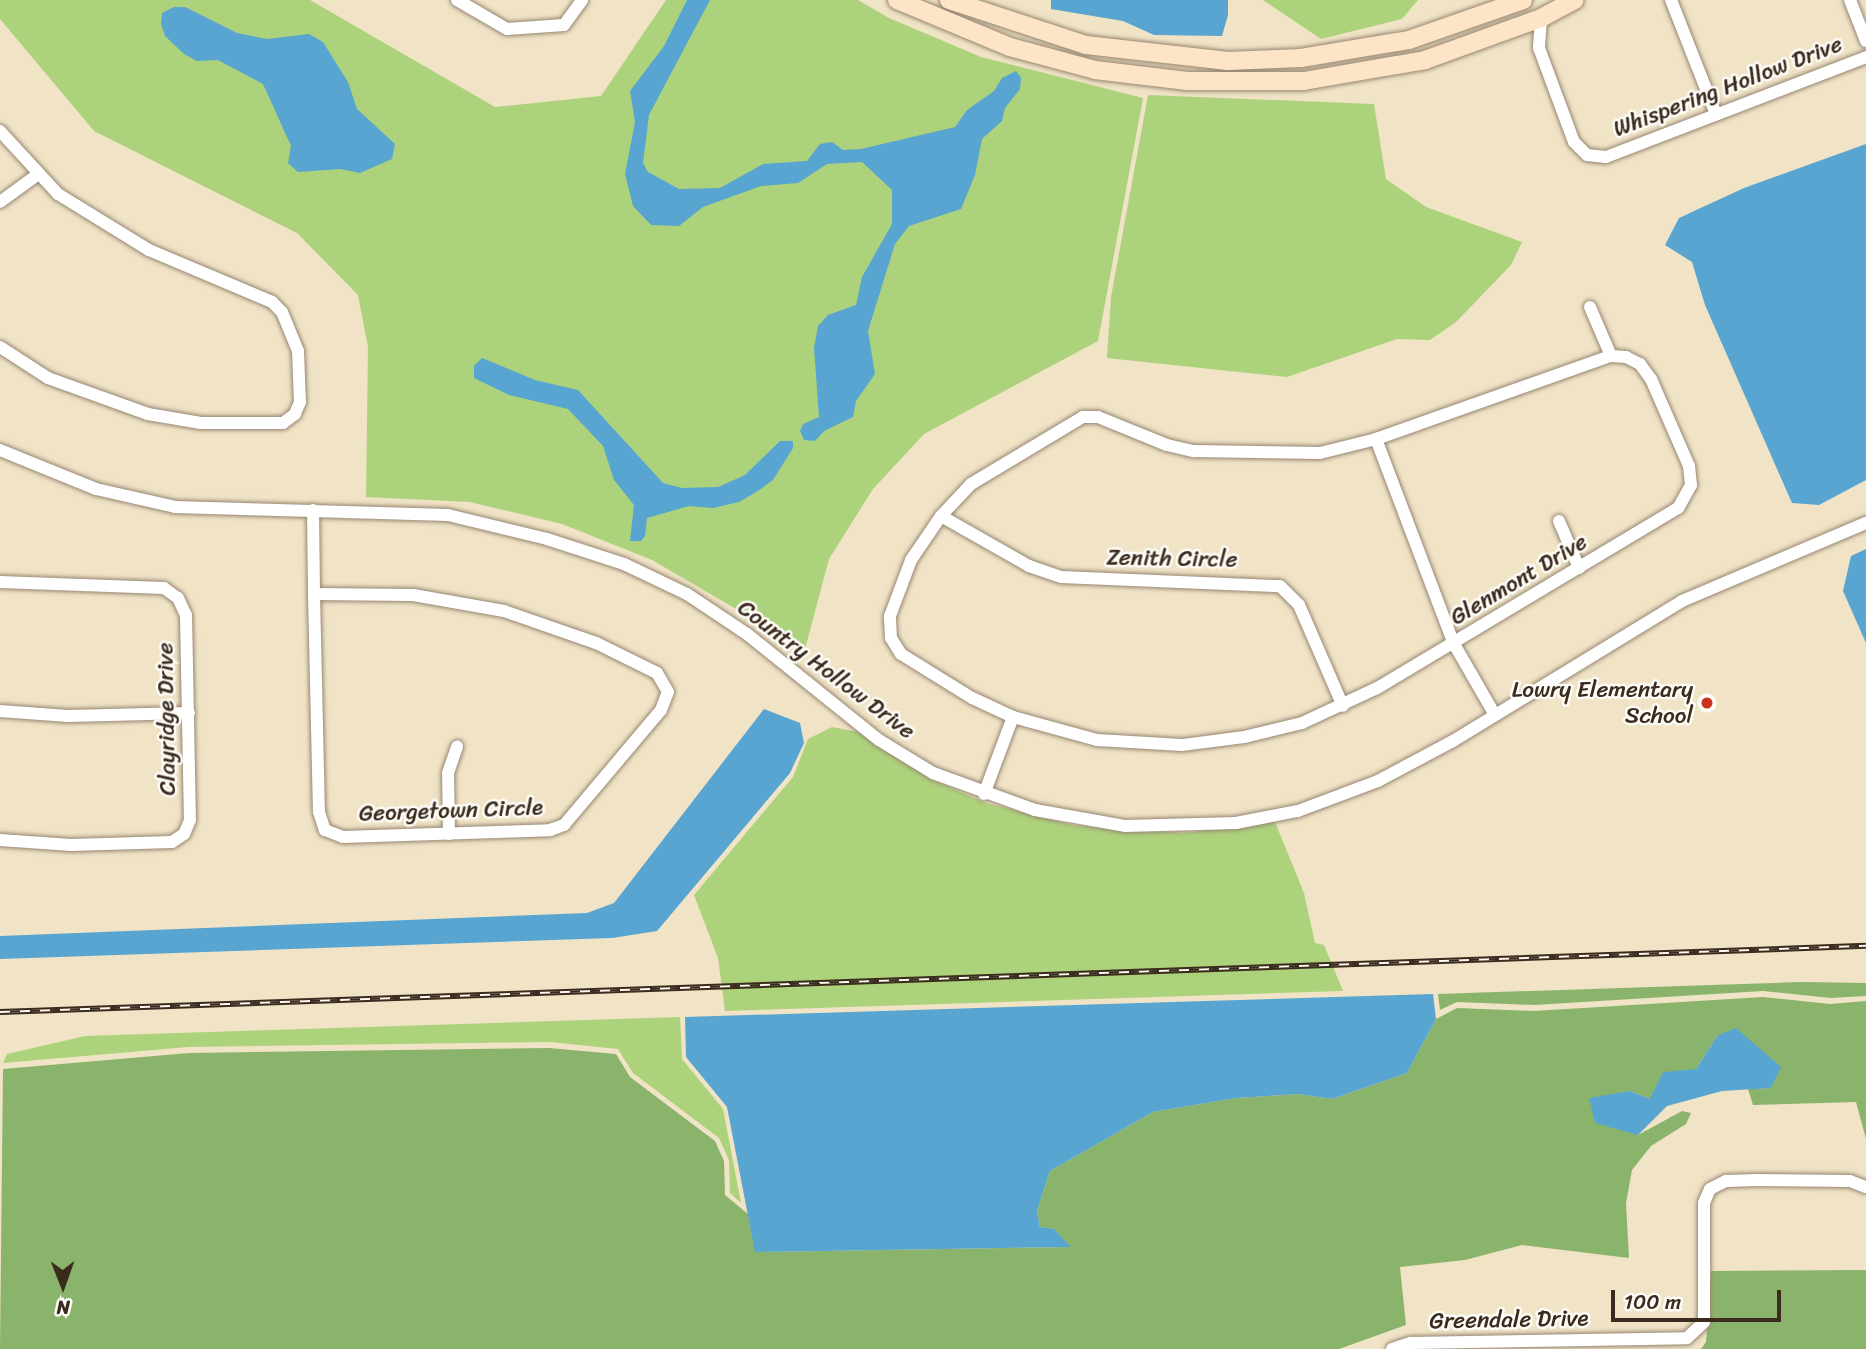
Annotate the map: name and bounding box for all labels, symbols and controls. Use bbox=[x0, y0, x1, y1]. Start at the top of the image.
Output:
street label: Whispering Hollow Drive bbox=[1610, 31, 1846, 143]
street label: Glenmont Drive bbox=[1445, 528, 1593, 632]
street label: Zenith Circle bbox=[1106, 544, 1238, 574]
street label: Country Hollow Drive bbox=[732, 594, 920, 746]
street label: Clayridge Drive bbox=[152, 642, 182, 796]
place label: Lowry Elementary School bbox=[1512, 676, 1693, 730]
marker: Lowry Elementary School bbox=[1699, 695, 1715, 711]
street label: Georgetown Circle bbox=[358, 794, 544, 828]
north arrow bbox=[28, 1251, 98, 1321]
scale bar bbox=[1614, 1276, 1784, 1320]
text: 100 m bbox=[1624, 1283, 1681, 1321]
text: N bbox=[57, 1291, 70, 1324]
street label: Greendale Drive bbox=[1429, 1305, 1589, 1335]

